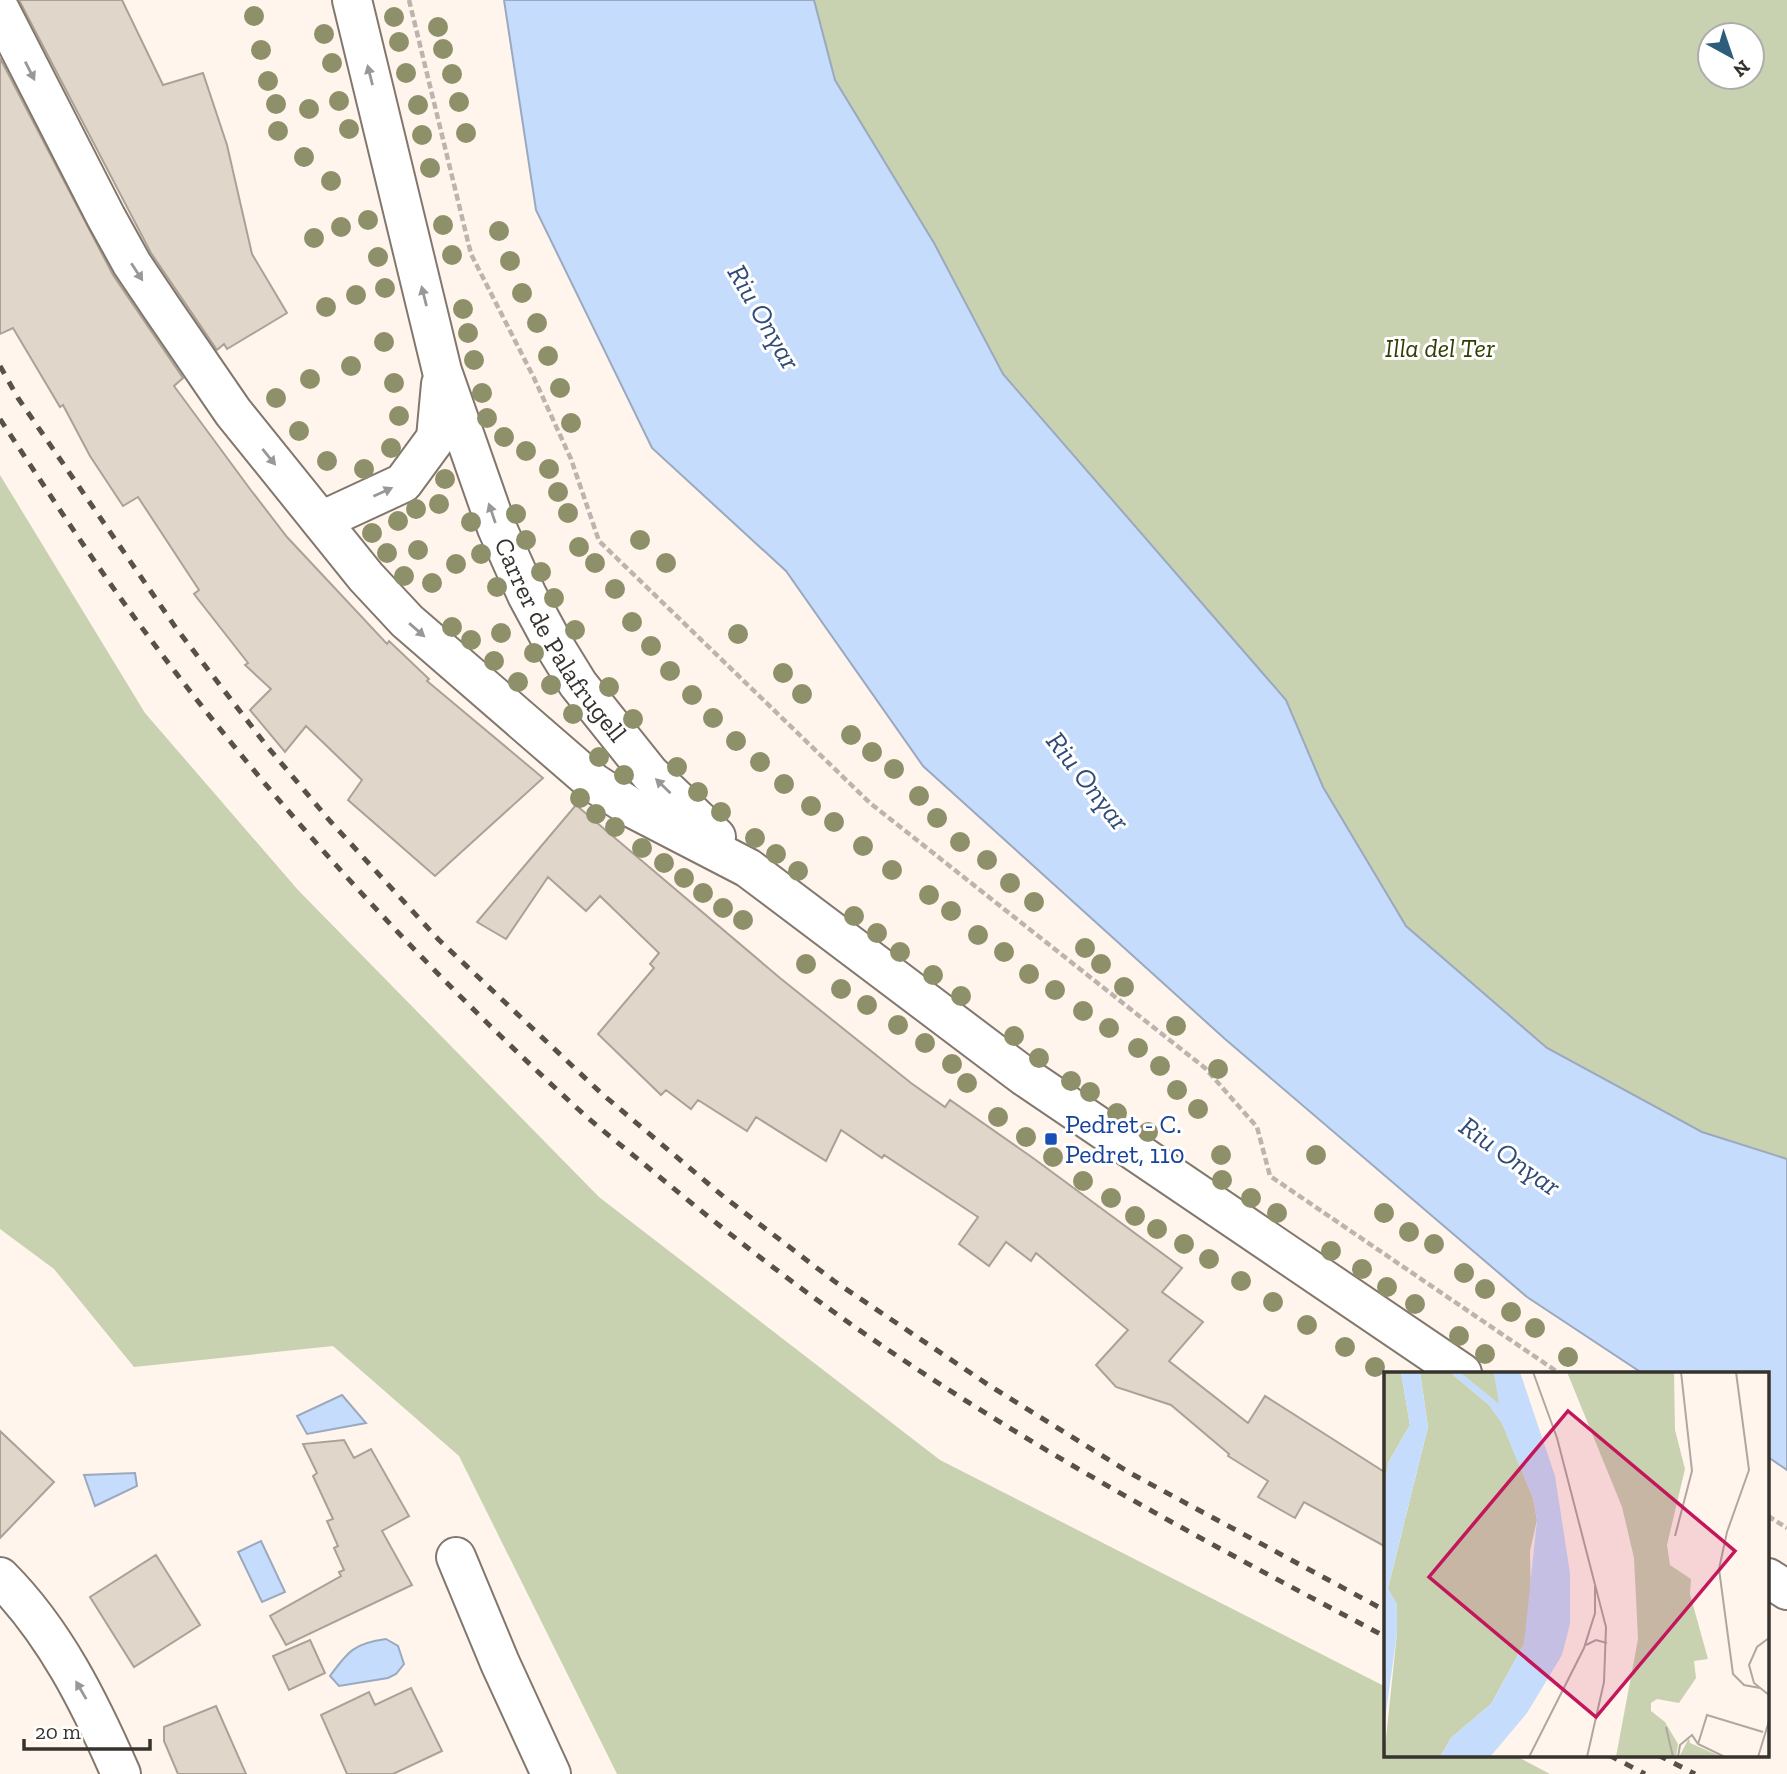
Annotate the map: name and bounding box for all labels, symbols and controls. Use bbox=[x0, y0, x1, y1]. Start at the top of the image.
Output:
north arrow bbox=[1696, 21, 1766, 91]
text: N bbox=[1729, 55, 1755, 82]
one-way arrow bbox=[25, 61, 36, 81]
one-way arrow bbox=[365, 64, 376, 86]
water label: Riu Onyar bbox=[721, 259, 807, 376]
one-way arrow bbox=[131, 262, 144, 282]
one-way arrow bbox=[418, 285, 429, 307]
park label: Illa del Ter bbox=[1385, 332, 1495, 364]
one-way arrow bbox=[262, 447, 277, 465]
one-way arrow bbox=[373, 486, 393, 498]
one-way arrow bbox=[486, 502, 497, 523]
street label: Carrer de Palafrugell bbox=[487, 533, 634, 748]
one-way arrow bbox=[408, 622, 426, 638]
water label: Riu Onyar bbox=[1039, 725, 1137, 837]
one-way arrow bbox=[655, 778, 672, 795]
place label: Pedret - C. Pedret, 110 bbox=[1065, 1108, 1185, 1170]
water label: Riu Onyar bbox=[1453, 1109, 1567, 1203]
marker: Pedret - C. Pedret, 110 bbox=[1043, 1131, 1059, 1147]
inset map bbox=[1384, 1372, 1770, 1756]
one-way arrow bbox=[75, 1681, 87, 1700]
scale bar bbox=[24, 1708, 150, 1752]
text: 20 m bbox=[35, 1719, 81, 1744]

